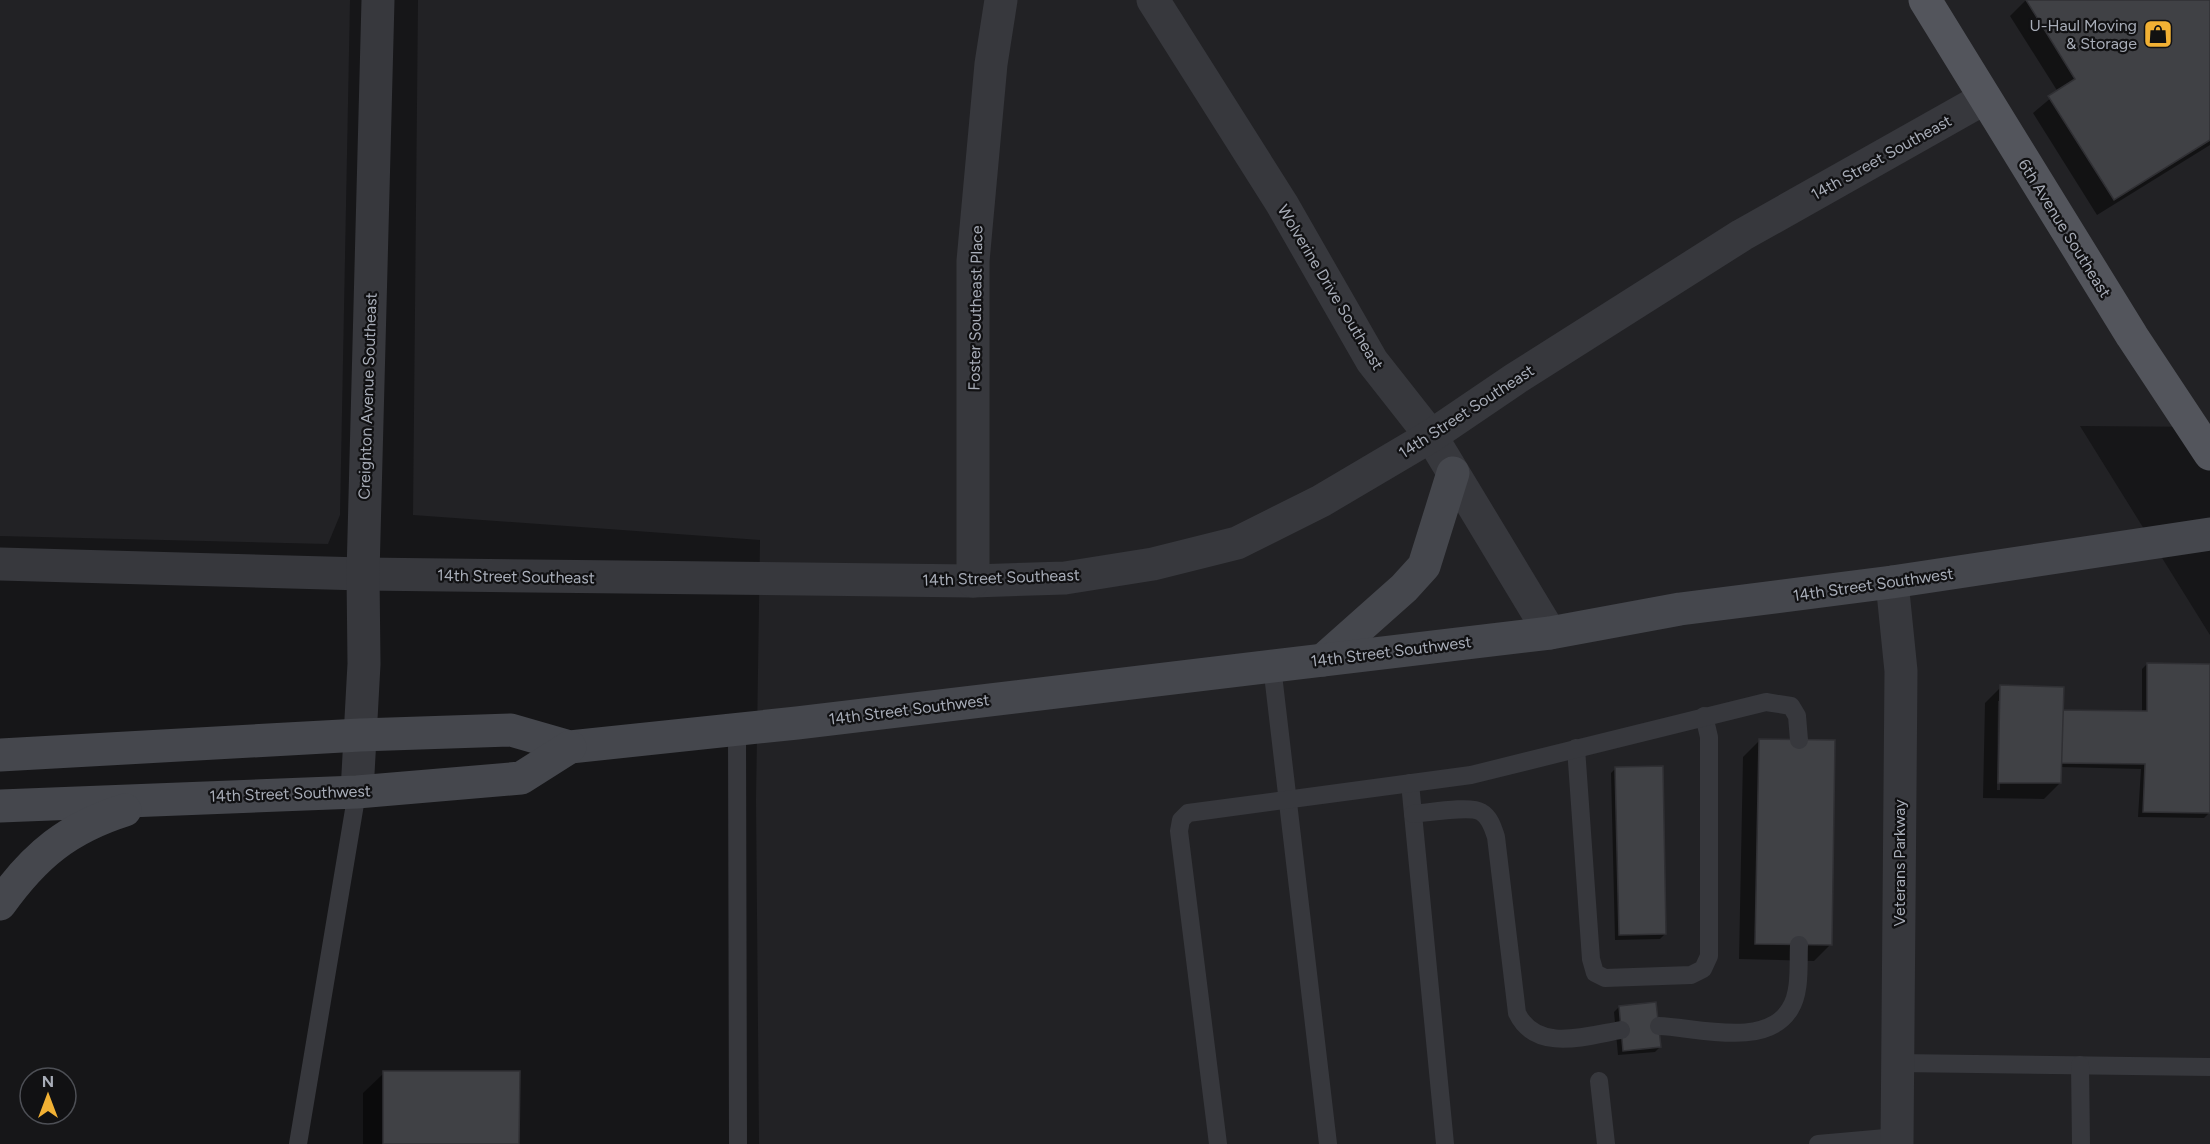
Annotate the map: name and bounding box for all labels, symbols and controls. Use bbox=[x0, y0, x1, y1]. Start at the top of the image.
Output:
place label: U-Haul Moving & Storage bbox=[2029, 16, 2137, 53]
shop icon: U-Haul Moving & Storage bbox=[2142, 18, 2174, 50]
street label: 14th Street Southeast bbox=[1808, 111, 1955, 204]
street label: 6th Avenue Southeast bbox=[2014, 156, 2115, 301]
street label: Wolverine Drive Southeast bbox=[1274, 201, 1388, 373]
street label: Foster Southeast Place bbox=[965, 225, 986, 391]
street label: Creighton Avenue Southeast bbox=[354, 292, 381, 500]
street label: 14th Street Southeast bbox=[1395, 361, 1538, 462]
street label: 14th Street Southwest bbox=[1792, 564, 1954, 605]
street label: 14th Street Southeast bbox=[922, 565, 1080, 590]
street label: 14th Street Southeast bbox=[437, 566, 595, 587]
street label: 14th Street Southwest bbox=[1310, 632, 1472, 671]
street label: 14th Street Southwest bbox=[828, 690, 990, 729]
street label: 14th Street Southwest bbox=[209, 781, 371, 806]
street label: Veterans Parkway bbox=[1890, 799, 1909, 927]
north arrow bbox=[18, 1066, 78, 1126]
text: N bbox=[42, 1072, 54, 1091]

